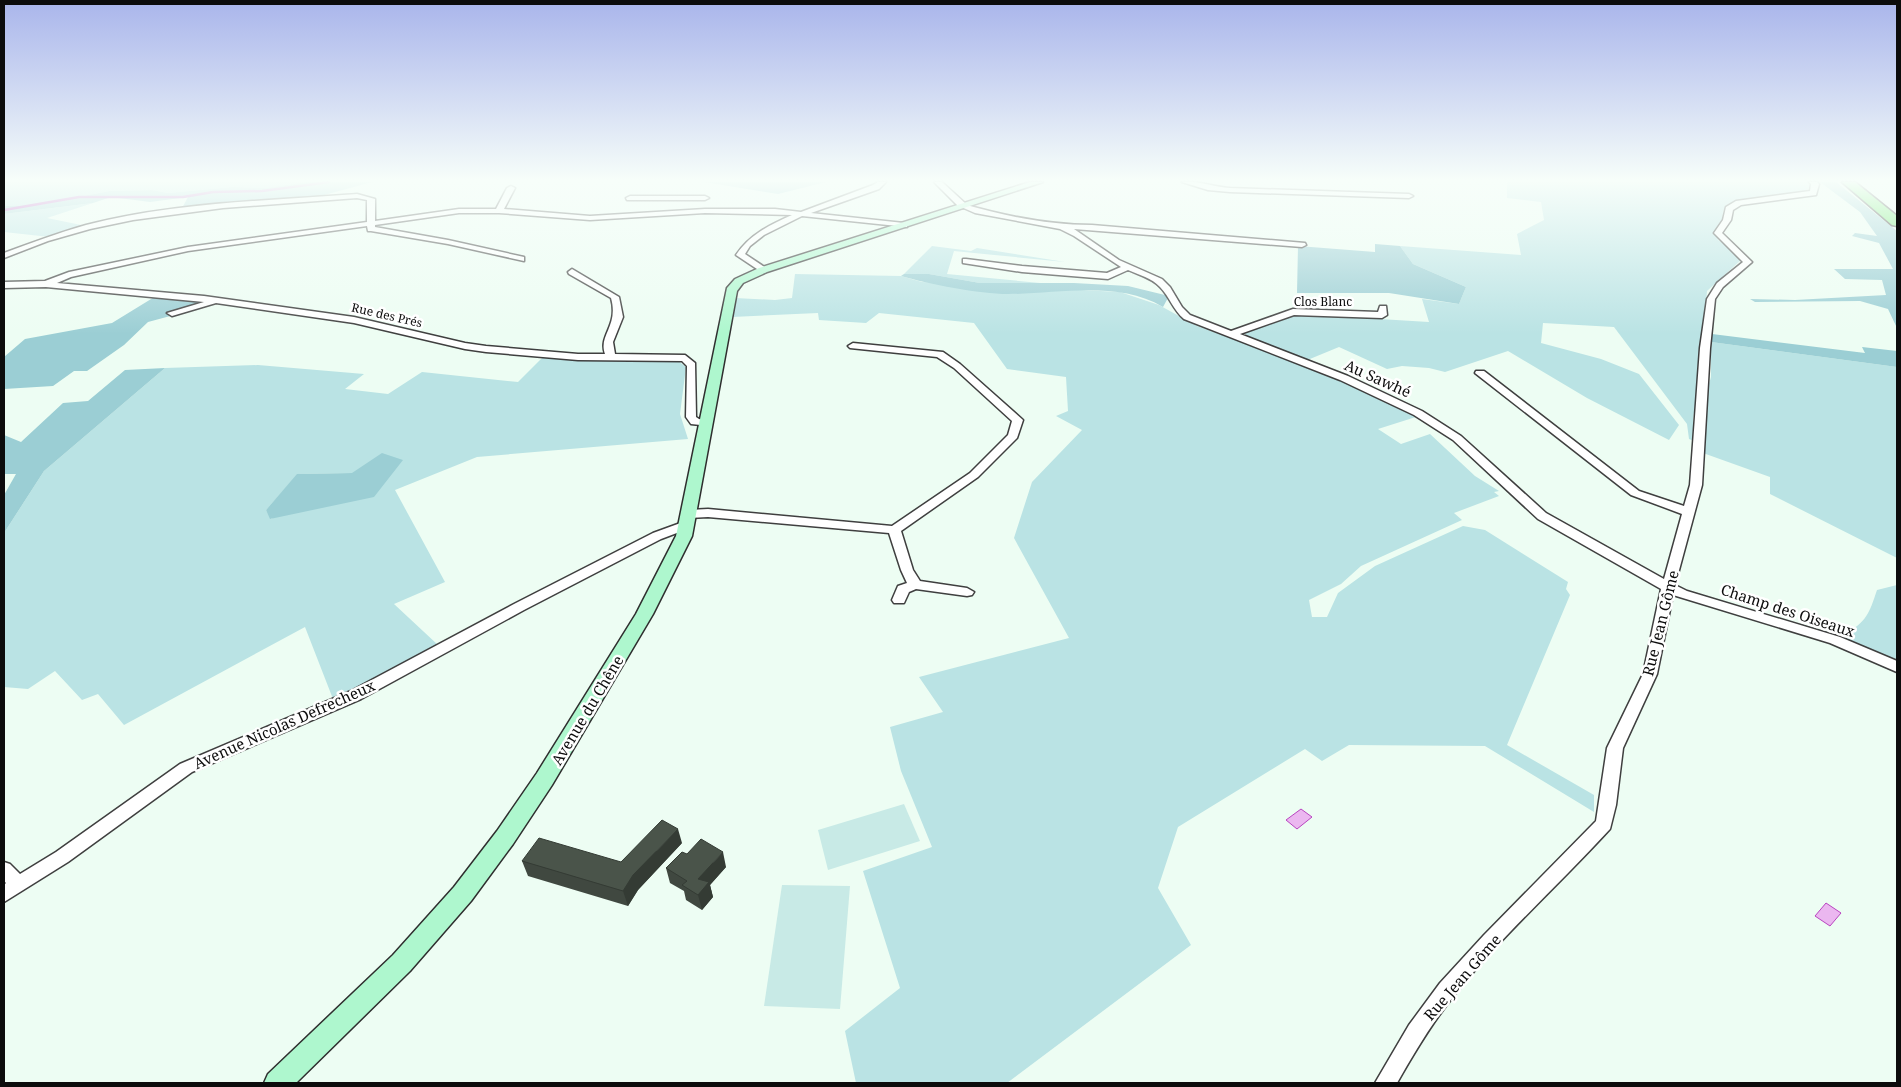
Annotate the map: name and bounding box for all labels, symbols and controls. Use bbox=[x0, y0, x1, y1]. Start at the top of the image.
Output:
street label: Clos Blanc bbox=[1294, 293, 1352, 310]
street label: Rue des Prés bbox=[350, 299, 424, 331]
street label: Au Sawhé bbox=[1342, 354, 1414, 402]
street label: Rue Jean Gôme bbox=[1637, 568, 1683, 678]
street label: Champ des Oiseaux bbox=[1718, 579, 1858, 641]
street label: Avenue du Chêne bbox=[546, 651, 628, 769]
street label: Avenue Nicolas Defrecheux bbox=[190, 675, 378, 773]
street label: Rue Jean Gôme bbox=[1419, 930, 1505, 1024]

